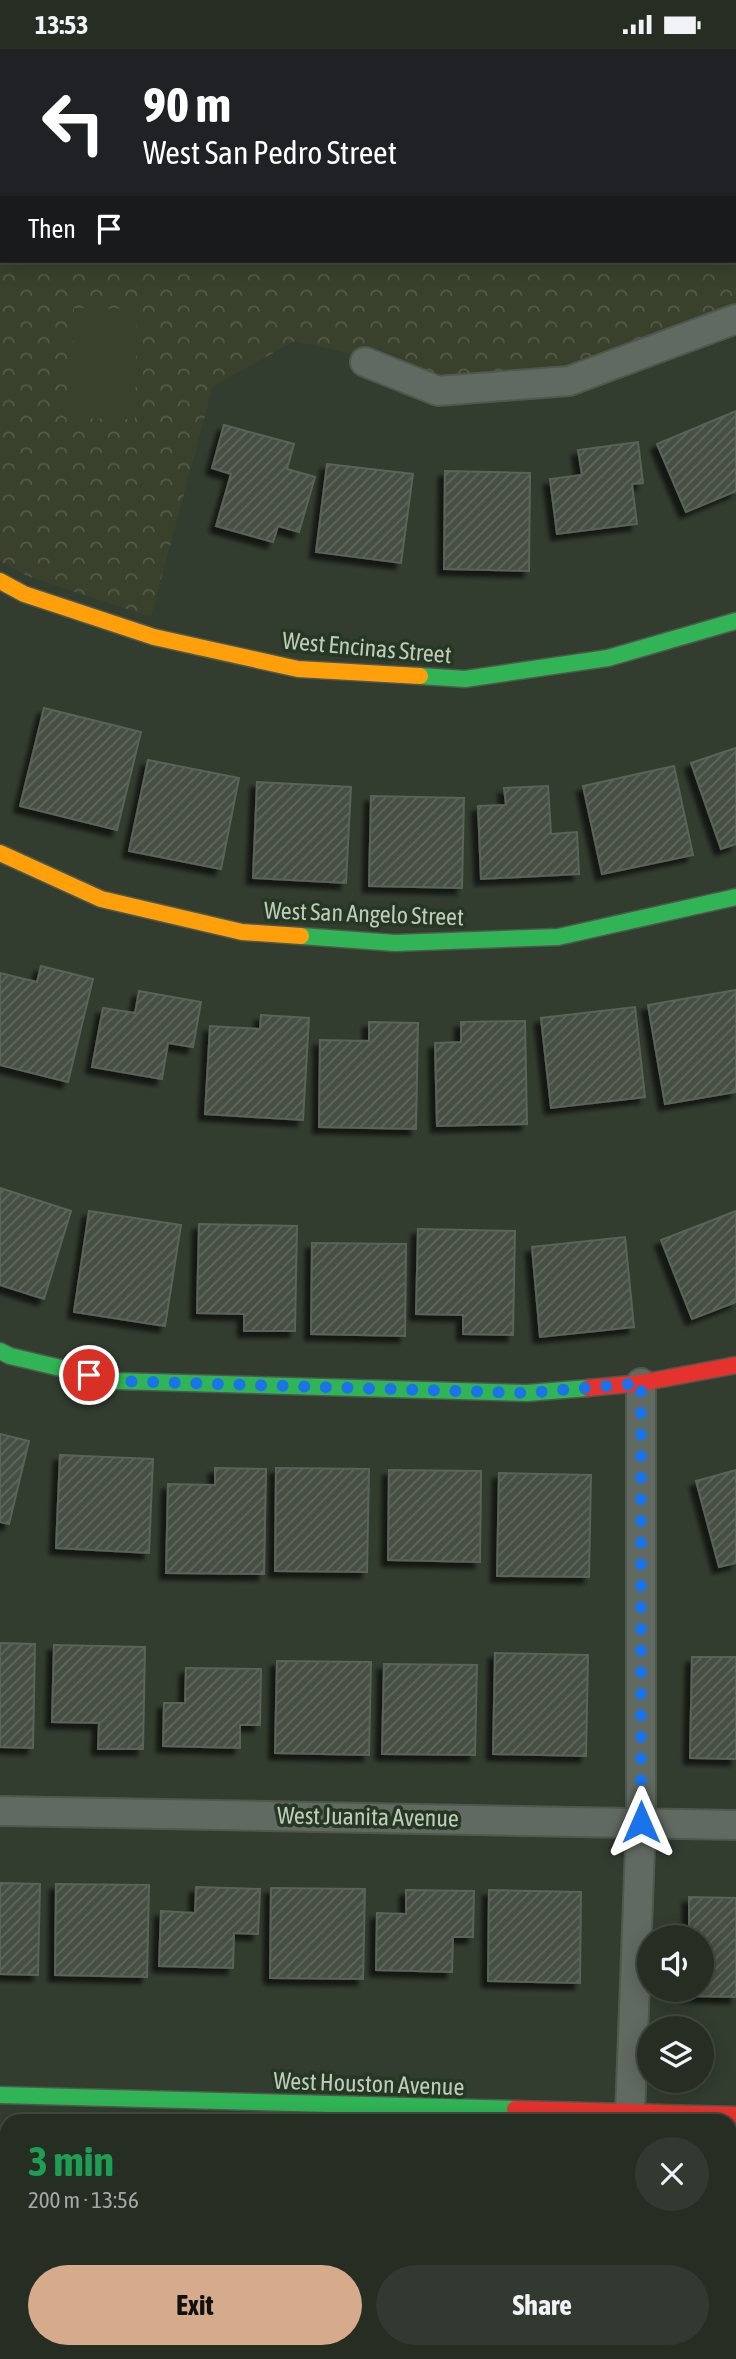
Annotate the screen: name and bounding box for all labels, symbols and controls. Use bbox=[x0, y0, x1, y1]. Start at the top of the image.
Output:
text: 13:53 bbox=[35, 10, 89, 40]
text: 90 m bbox=[143, 76, 231, 132]
icon: left bbox=[28, 77, 119, 168]
text: West San Pedro Street bbox=[143, 134, 397, 171]
icon: arrive bbox=[90, 210, 128, 248]
text: Then bbox=[28, 214, 76, 244]
street label: West Encinas Street bbox=[281, 627, 453, 668]
street label: West San Angelo Street bbox=[264, 897, 464, 930]
pin bbox=[59, 1345, 119, 1405]
icon: arrive bbox=[70, 1356, 108, 1394]
position arrow bbox=[604, 1785, 678, 1859]
street label: West Juanita Avenue bbox=[277, 1801, 459, 1832]
map controls bbox=[637, 1925, 714, 2093]
button: sound bbox=[637, 1925, 714, 2002]
button: layers bbox=[637, 2016, 714, 2093]
street label: West Houston Avenue bbox=[273, 2067, 465, 2100]
text: 3 min bbox=[28, 2137, 114, 2185]
button: close bbox=[635, 2137, 709, 2211]
text: 200 m · 13:56 bbox=[28, 2187, 139, 2213]
button: Exit bbox=[28, 2265, 362, 2345]
button: Share bbox=[376, 2265, 709, 2345]

